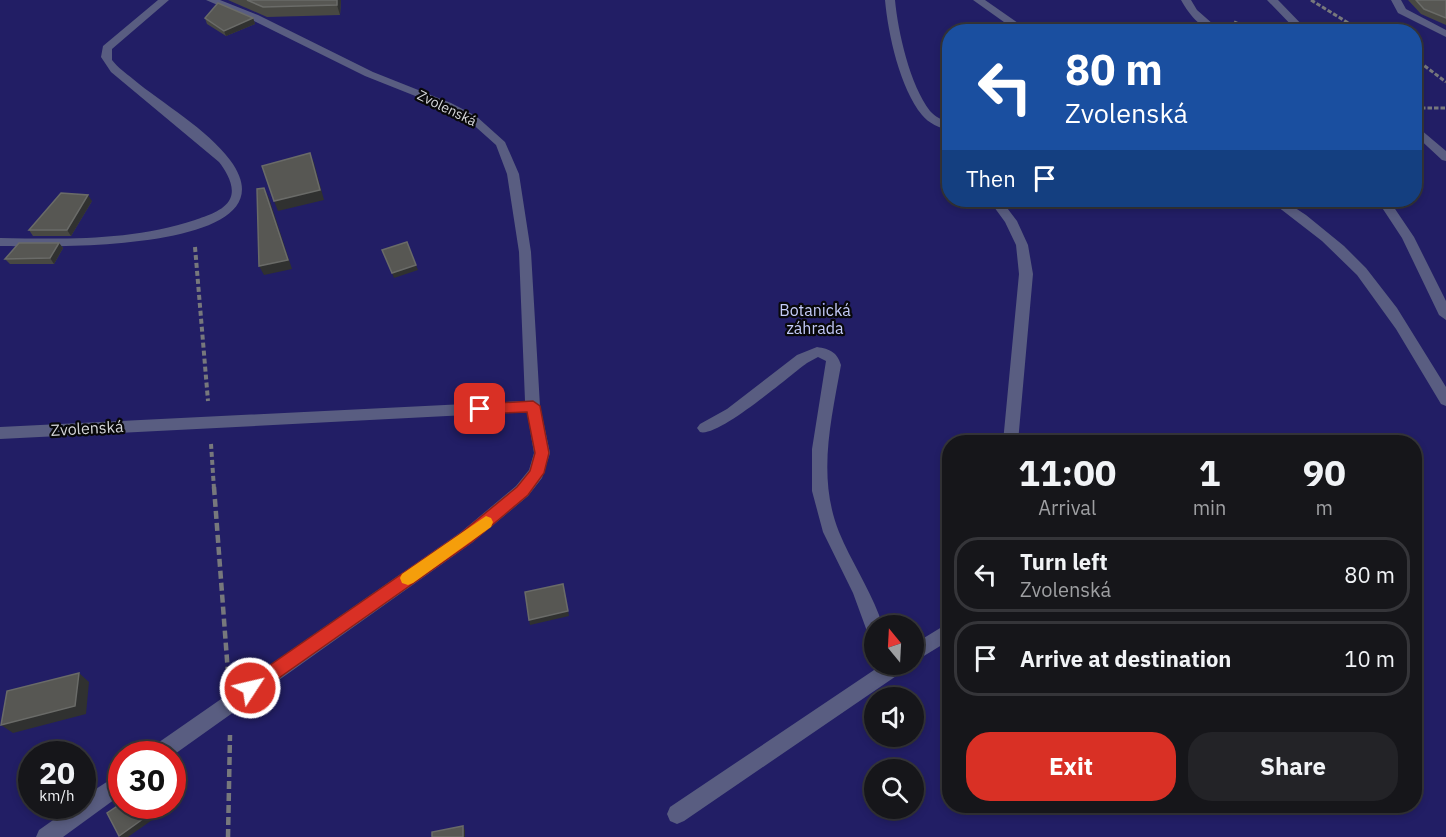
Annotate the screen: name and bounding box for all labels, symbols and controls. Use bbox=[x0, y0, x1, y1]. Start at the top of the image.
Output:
text: 80 m bbox=[1065, 42, 1163, 97]
icon: left bbox=[966, 48, 1044, 126]
street label: Zvolenská bbox=[414, 86, 480, 130]
text: Zvolenská bbox=[1065, 95, 1188, 130]
icon: arrive bbox=[1028, 162, 1061, 195]
text: Then bbox=[966, 164, 1016, 193]
park label: Botanická záhrada bbox=[779, 300, 851, 338]
pin bbox=[454, 383, 505, 434]
icon: arrive bbox=[463, 392, 496, 425]
street label: Zvolenská bbox=[50, 416, 124, 440]
text: 11:00 bbox=[1018, 449, 1116, 496]
text: 1 bbox=[1199, 449, 1220, 496]
text: 90 bbox=[1303, 449, 1346, 496]
text: Arrival bbox=[1038, 494, 1096, 521]
text: min bbox=[1193, 494, 1226, 521]
text: m bbox=[1315, 494, 1333, 521]
text: Turn left bbox=[1020, 547, 1108, 576]
icon: left bbox=[969, 558, 1002, 591]
text: 80 m bbox=[1344, 560, 1395, 589]
text: Zvolenská bbox=[1020, 576, 1111, 603]
north arrow bbox=[864, 615, 924, 675]
map controls bbox=[864, 615, 924, 819]
icon: arrive bbox=[969, 642, 1002, 675]
text: Arrive at destination bbox=[1020, 644, 1231, 673]
text: 10 m bbox=[1344, 644, 1395, 673]
position arrow bbox=[218, 656, 282, 720]
button: sound bbox=[864, 687, 924, 747]
button: Exit bbox=[966, 732, 1176, 801]
button: Share bbox=[1188, 732, 1398, 801]
speed limit sign: 30 bbox=[108, 741, 186, 819]
text: 20 bbox=[39, 753, 75, 792]
button: search bbox=[864, 759, 924, 819]
text: km/h bbox=[39, 786, 75, 805]

